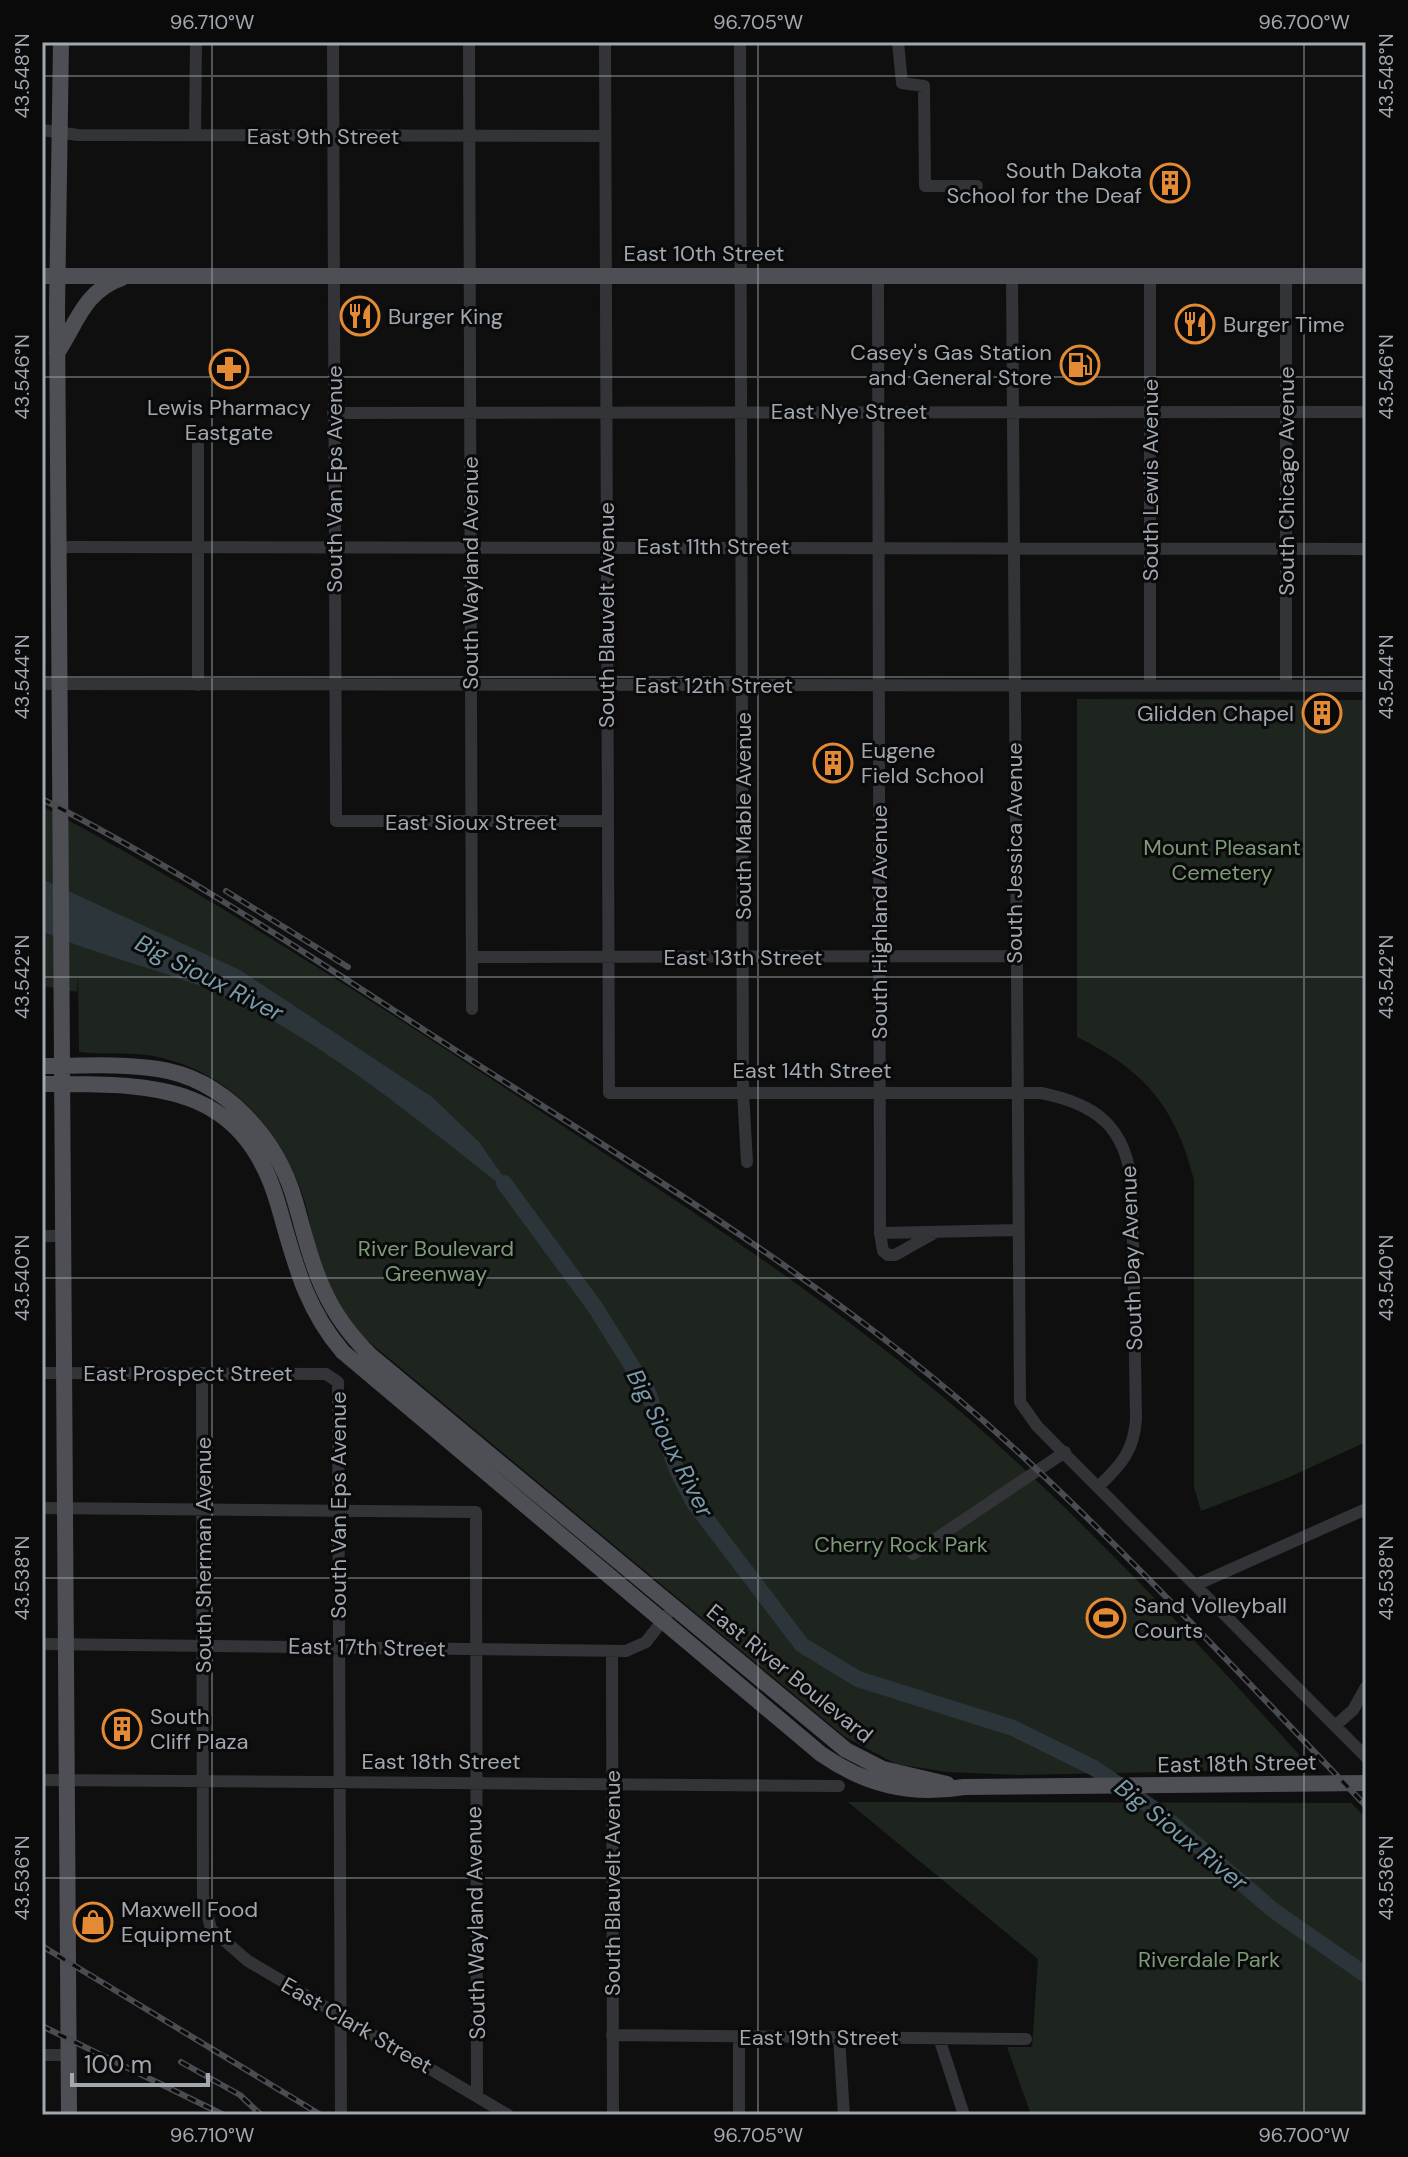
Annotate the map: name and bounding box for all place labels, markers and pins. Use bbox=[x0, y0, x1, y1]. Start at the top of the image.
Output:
place label: South Dakota School for the Deaf bbox=[946, 156, 1142, 210]
building icon: South Dakota School for the Deaf bbox=[1149, 162, 1191, 204]
restaurant icon: Burger King bbox=[339, 295, 381, 337]
place label: Burger King bbox=[388, 302, 503, 331]
restaurant icon: Burger Time bbox=[1174, 303, 1216, 345]
place label: Burger Time bbox=[1223, 310, 1345, 339]
place label: Casey's Gas Station and General Store bbox=[850, 338, 1052, 392]
fuel station icon: Casey's Gas Station and General Store bbox=[1059, 344, 1101, 386]
pharmacy icon: Lewis Pharmacy Eastgate bbox=[208, 348, 250, 390]
place label: Lewis Pharmacy Eastgate bbox=[147, 393, 311, 447]
building icon: Glidden Chapel bbox=[1301, 692, 1343, 734]
place label: Glidden Chapel bbox=[1137, 699, 1294, 728]
place label: Eugene Field School bbox=[861, 736, 984, 790]
building icon: Eugene Field School bbox=[812, 742, 854, 784]
place label: Sand Volleyball Courts bbox=[1134, 1591, 1287, 1645]
sports icon: Sand Volleyball Courts bbox=[1085, 1597, 1127, 1639]
place label: South Cliff Plaza bbox=[150, 1702, 248, 1756]
building icon: South Cliff Plaza bbox=[101, 1708, 143, 1750]
place label: Maxwell Food Equipment bbox=[121, 1895, 258, 1949]
shop icon: Maxwell Food Equipment bbox=[72, 1901, 114, 1943]

